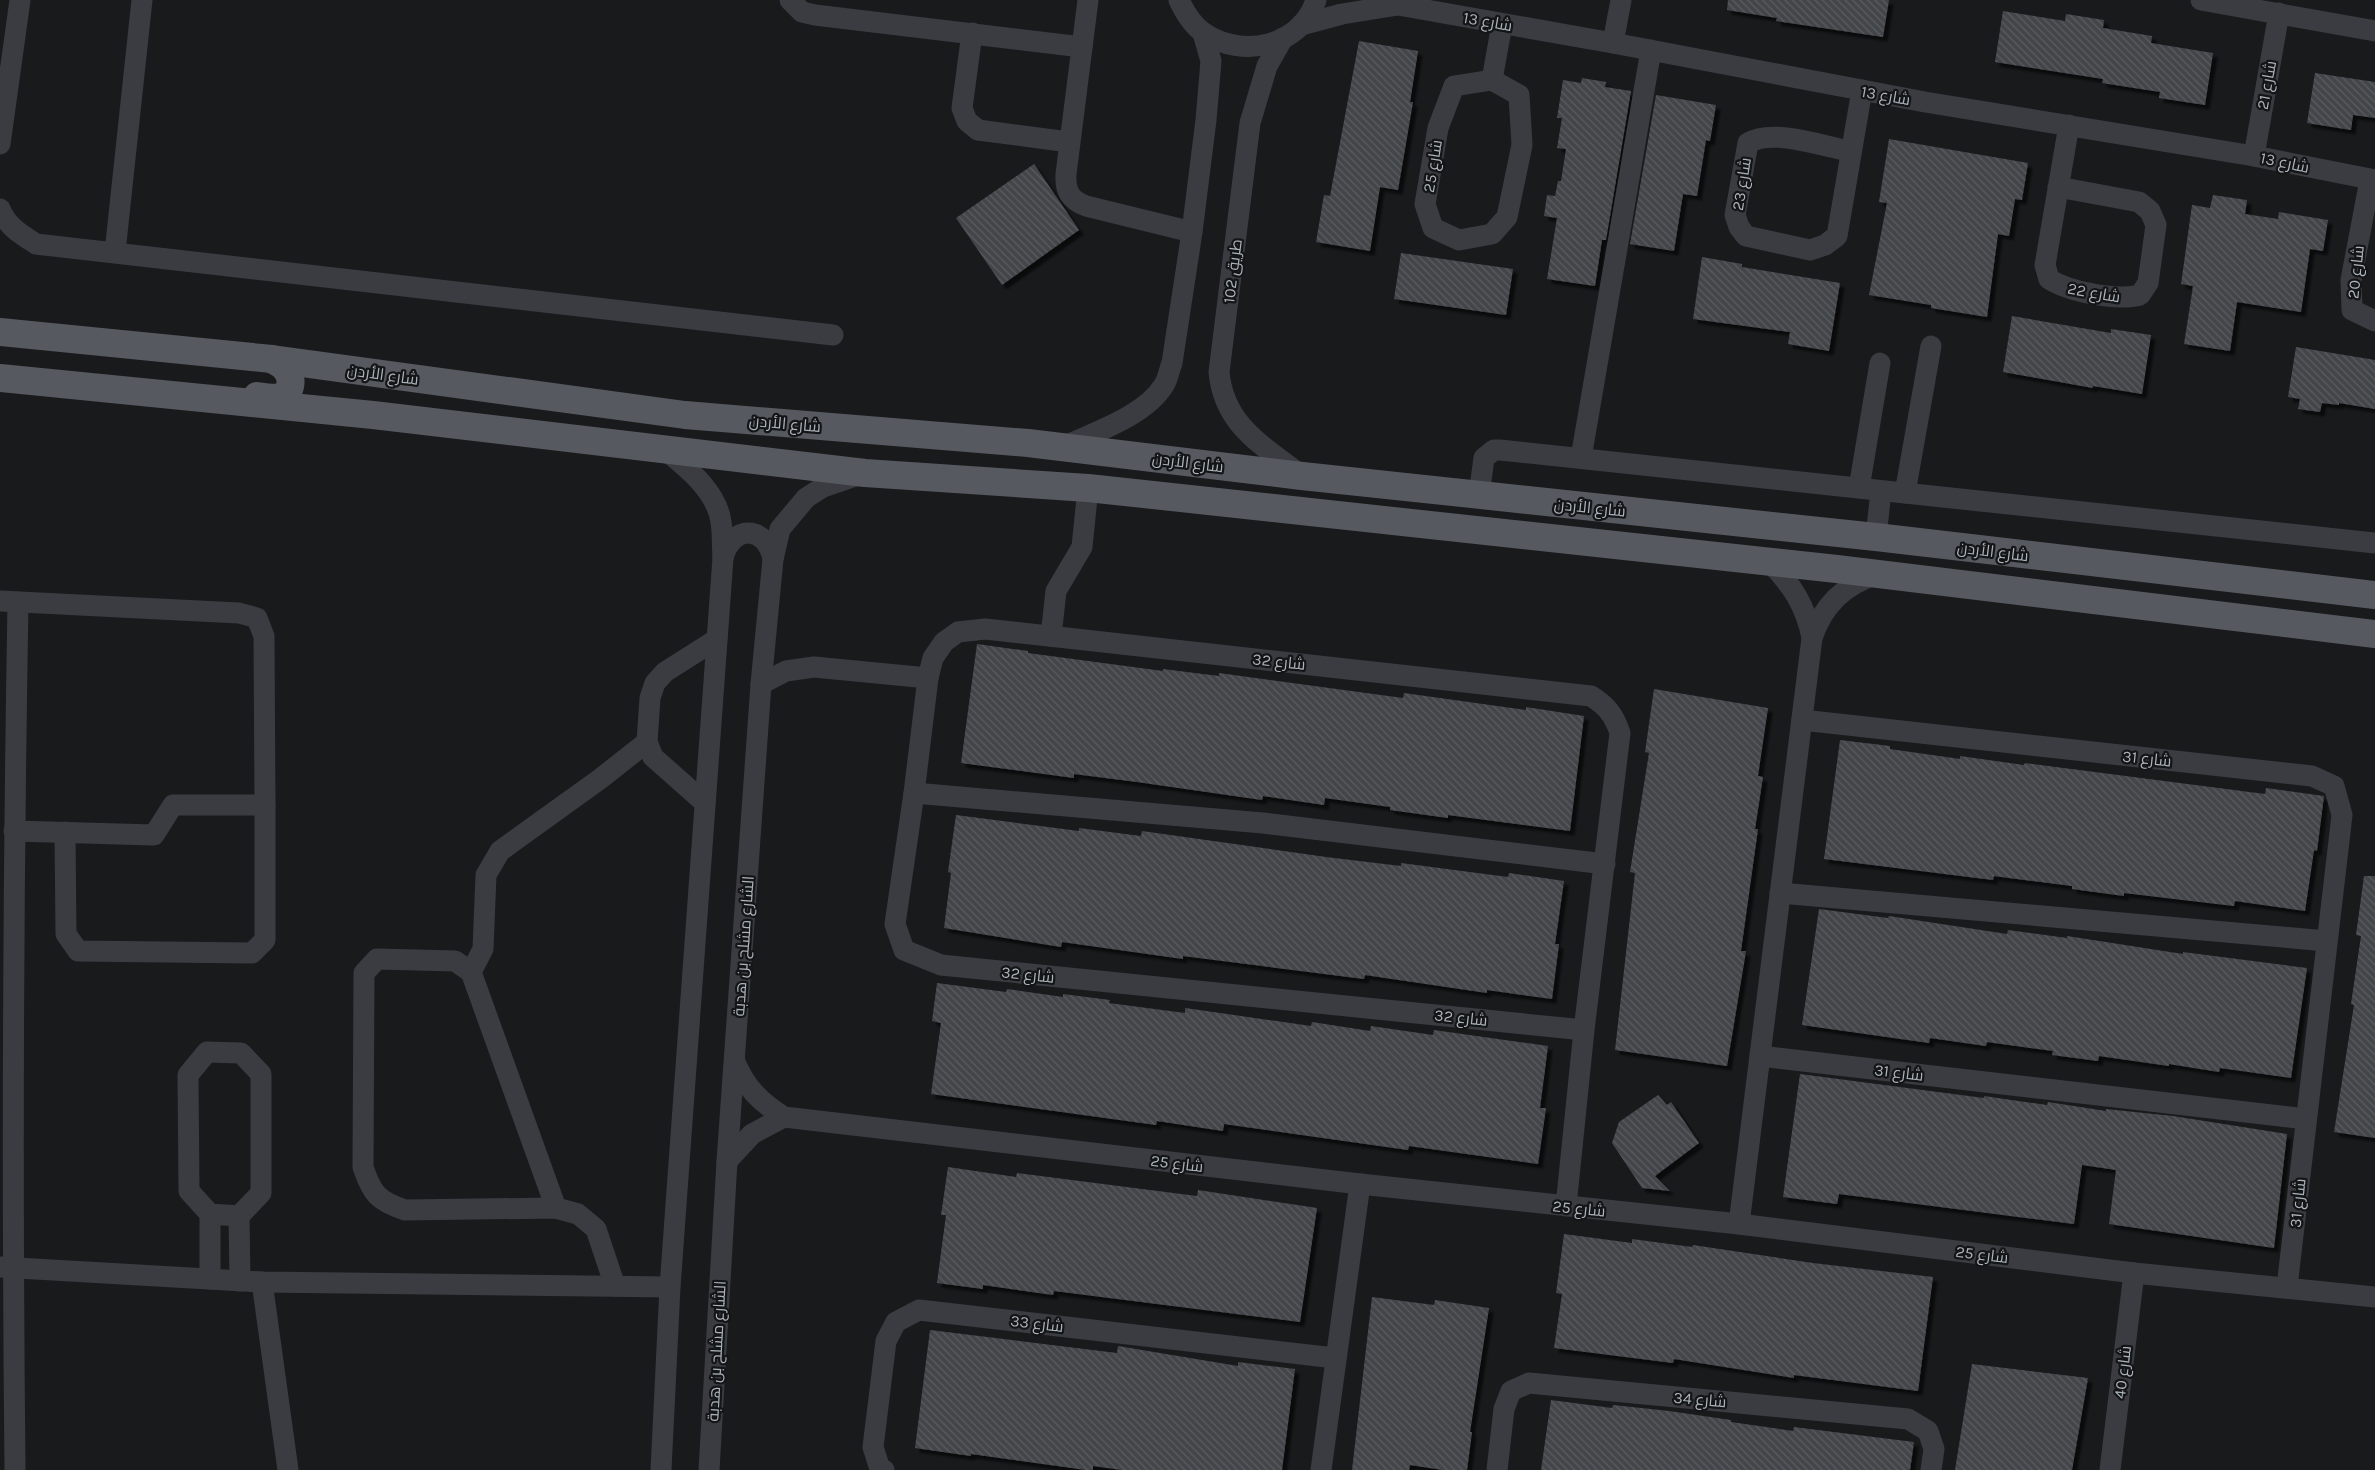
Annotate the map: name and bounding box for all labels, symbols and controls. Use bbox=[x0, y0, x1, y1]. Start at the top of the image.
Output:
street label: شارع 13 bbox=[1462, 8, 1514, 37]
street label: شارع 21 bbox=[2253, 59, 2282, 111]
street label: شارع 13 bbox=[1860, 82, 1912, 111]
street label: شارع 25 bbox=[1419, 138, 1448, 194]
street label: شارع 13 bbox=[2258, 148, 2311, 179]
street label: 23 شارع bbox=[1728, 156, 1757, 212]
street label: طريق 102 bbox=[1219, 238, 1247, 304]
street label: شارع 20 bbox=[2343, 244, 2370, 300]
street label: شارع 22 bbox=[2066, 279, 2122, 308]
street label: شارع الأردن bbox=[346, 360, 420, 391]
street label: شارع الأردن bbox=[748, 411, 822, 438]
street label: شارع الأردن bbox=[1151, 449, 1225, 478]
street label: شارع الأردن bbox=[1553, 494, 1627, 523]
street label: شارع الأردن bbox=[1956, 538, 2030, 567]
street label: شارع 32 bbox=[1251, 649, 1307, 676]
street label: شارع 31 bbox=[2121, 746, 2173, 773]
street label: الشارع مشلح بن هدبة bbox=[729, 875, 760, 1017]
street label: شارع 32 bbox=[1000, 962, 1056, 989]
street label: شارع 32 bbox=[1433, 1005, 1489, 1032]
street label: شارع 31 bbox=[1873, 1060, 1925, 1087]
street label: شارع 25 bbox=[1149, 1151, 1204, 1178]
street label: شارع 31 bbox=[2285, 1177, 2312, 1229]
street label: شارع 25 bbox=[1551, 1196, 1606, 1223]
street label: شارع 25 bbox=[1954, 1242, 2009, 1269]
street label: الشارع مشلح بن هدبة bbox=[703, 1280, 732, 1422]
street label: شارع 33 bbox=[1009, 1311, 1065, 1338]
street label: شارع 40 bbox=[2110, 1344, 2137, 1400]
street label: شارع 34 bbox=[1672, 1388, 1727, 1413]

